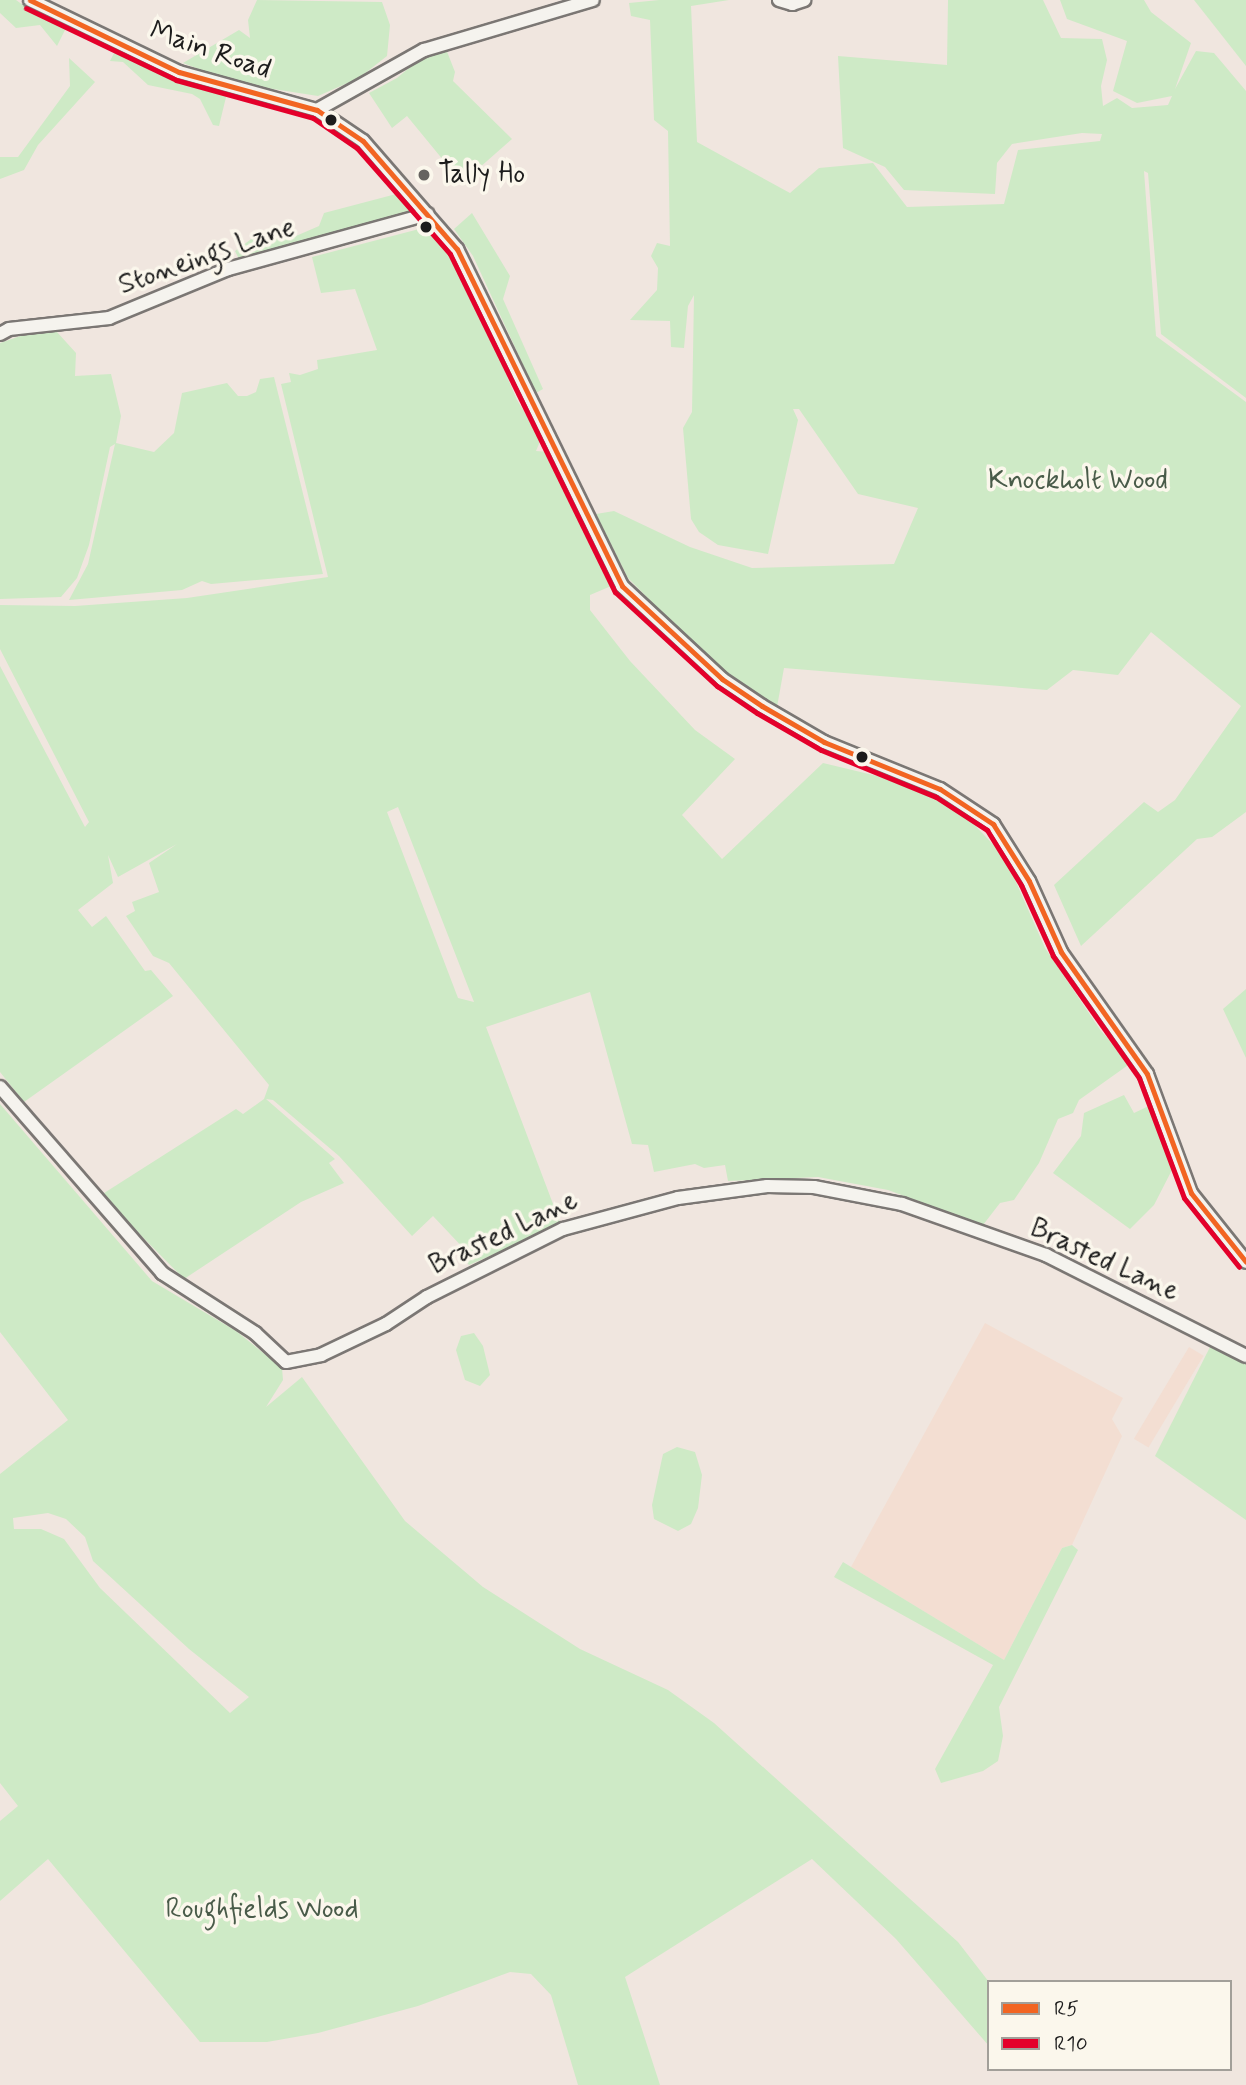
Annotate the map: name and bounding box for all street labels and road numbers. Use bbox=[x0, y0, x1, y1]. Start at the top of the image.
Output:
street label: Main Road bbox=[146, 15, 274, 87]
street label: Stoneings Lane bbox=[114, 211, 300, 303]
street label: Brasted Lane bbox=[426, 1186, 582, 1282]
street label: Brasted Lane bbox=[1026, 1213, 1182, 1309]

